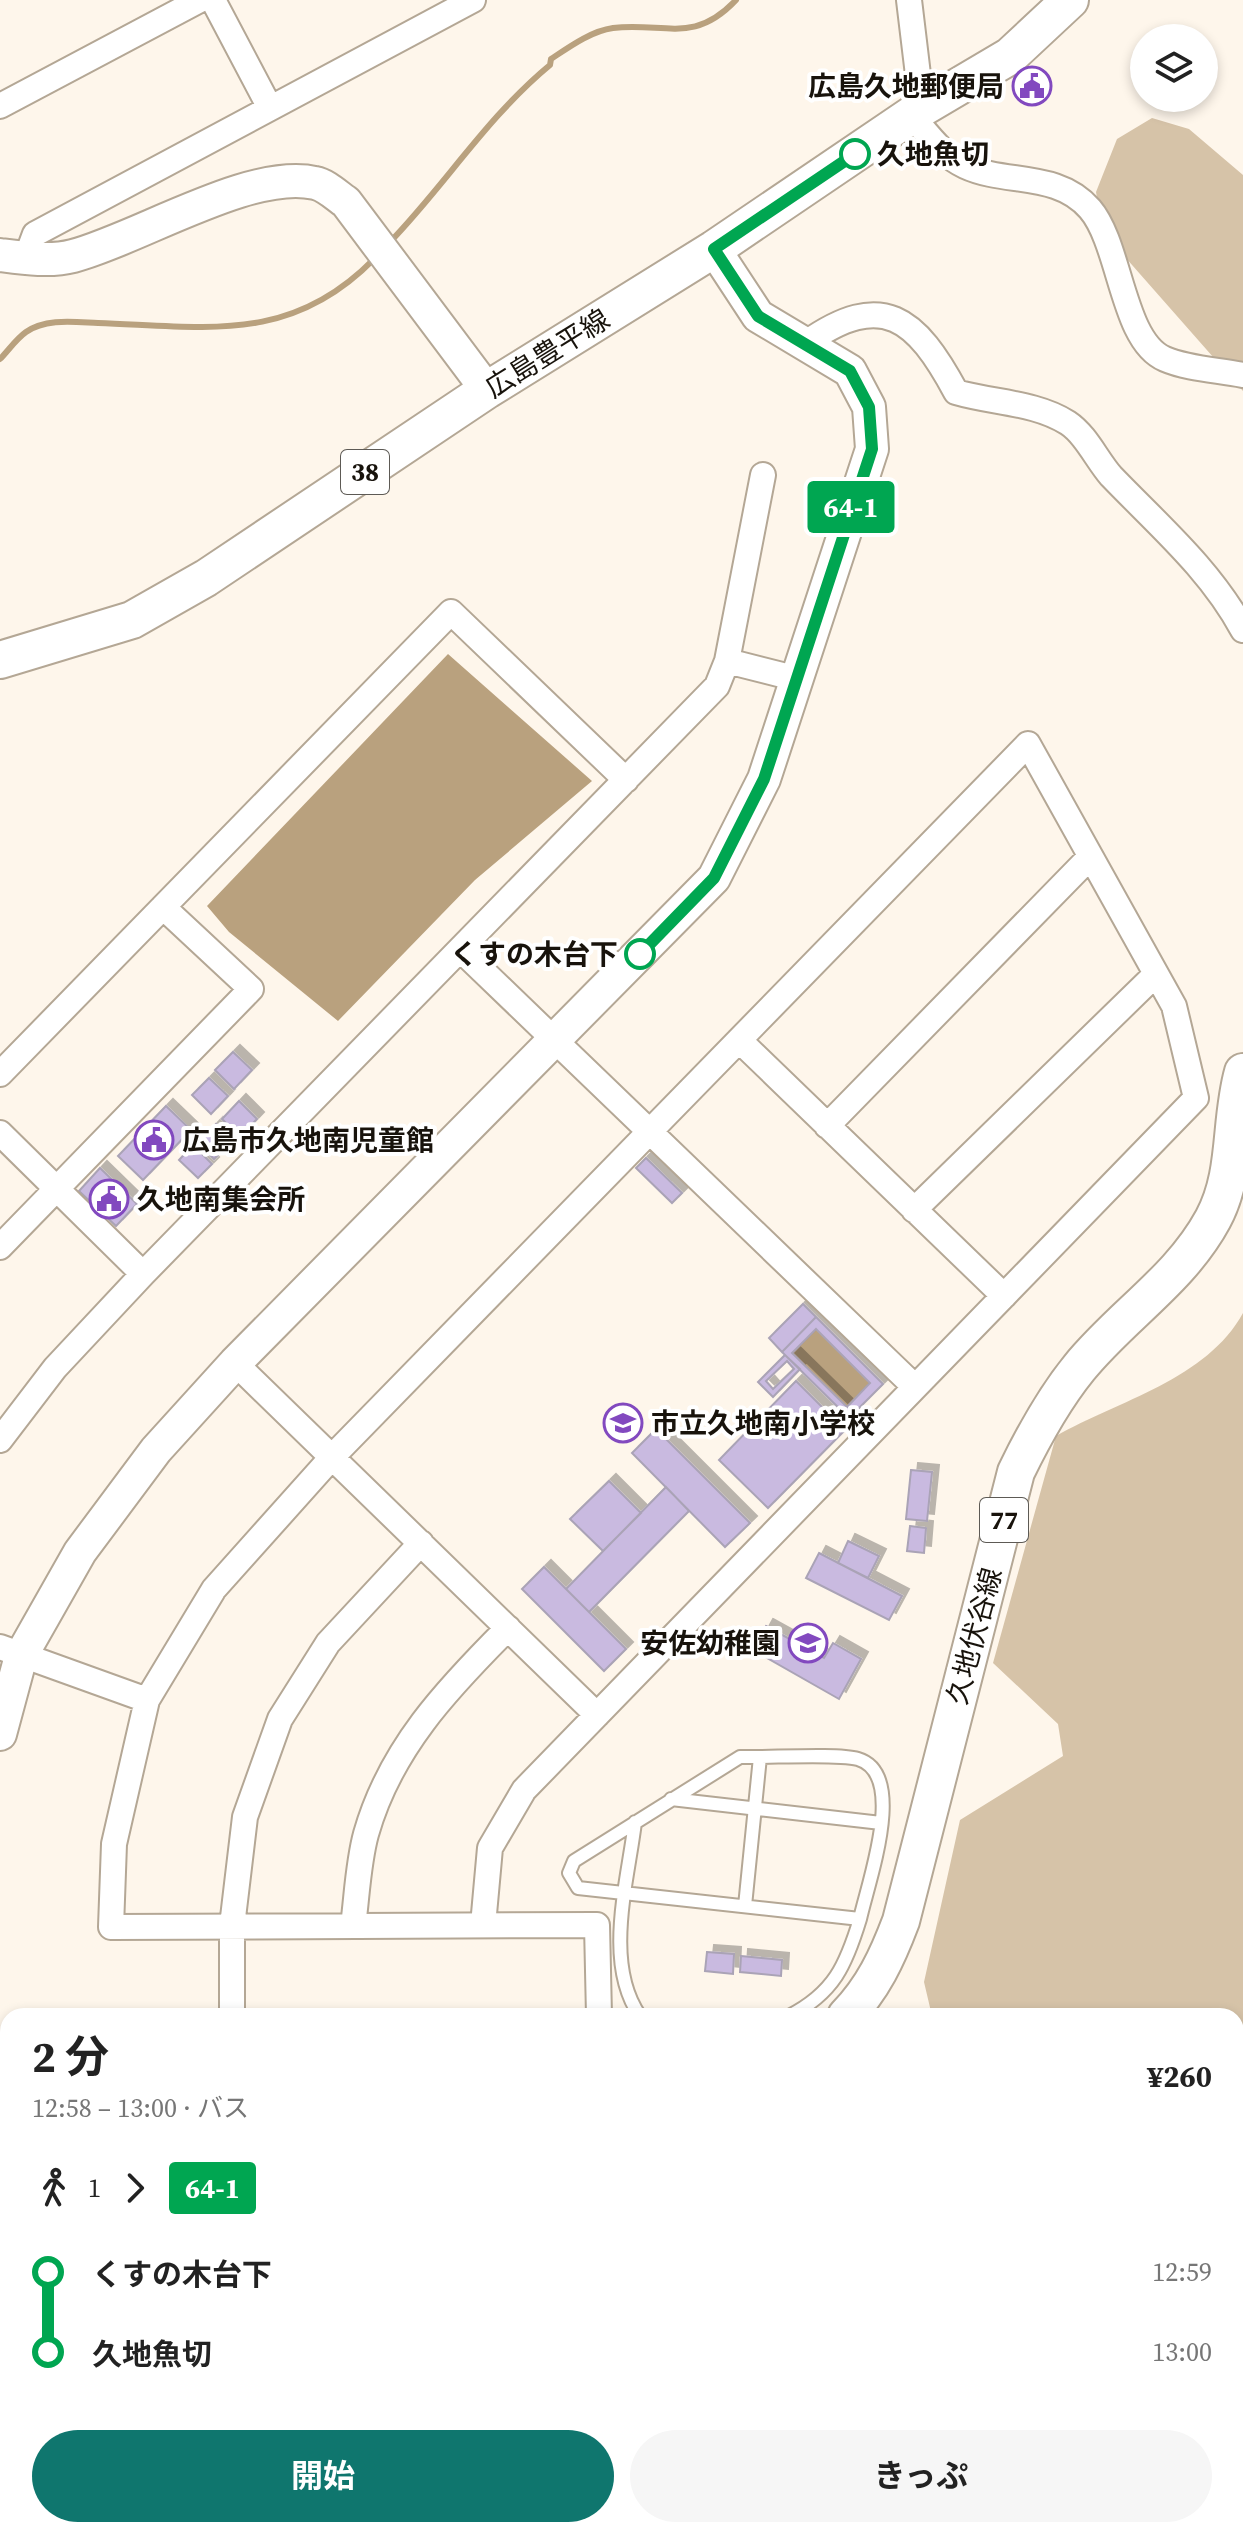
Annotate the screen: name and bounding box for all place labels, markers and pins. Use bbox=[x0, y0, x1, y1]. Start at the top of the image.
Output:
public building icon: 広島久地郵便局 bbox=[1011, 65, 1053, 107]
place label: 広島久地郵便局 bbox=[808, 67, 1004, 105]
place label: 久地魚切 bbox=[877, 135, 989, 173]
marker: 久地魚切 bbox=[840, 139, 870, 169]
place label: くすの木台下 bbox=[450, 935, 618, 973]
marker: くすの木台下 bbox=[625, 939, 655, 969]
public building icon: 広島市久地南児童館 bbox=[133, 1119, 175, 1161]
place label: 広島市久地南児童館 bbox=[182, 1121, 434, 1159]
public building icon: 久地南集会所 bbox=[88, 1178, 130, 1220]
place label: 久地南集会所 bbox=[137, 1180, 305, 1218]
school or university icon: 市立久地南小学校 bbox=[602, 1402, 644, 1444]
place label: 市立久地南小学校 bbox=[651, 1404, 875, 1442]
school or university icon: 安佐幼稚園 bbox=[787, 1622, 829, 1664]
place label: 安佐幼稚園 bbox=[640, 1624, 780, 1662]

